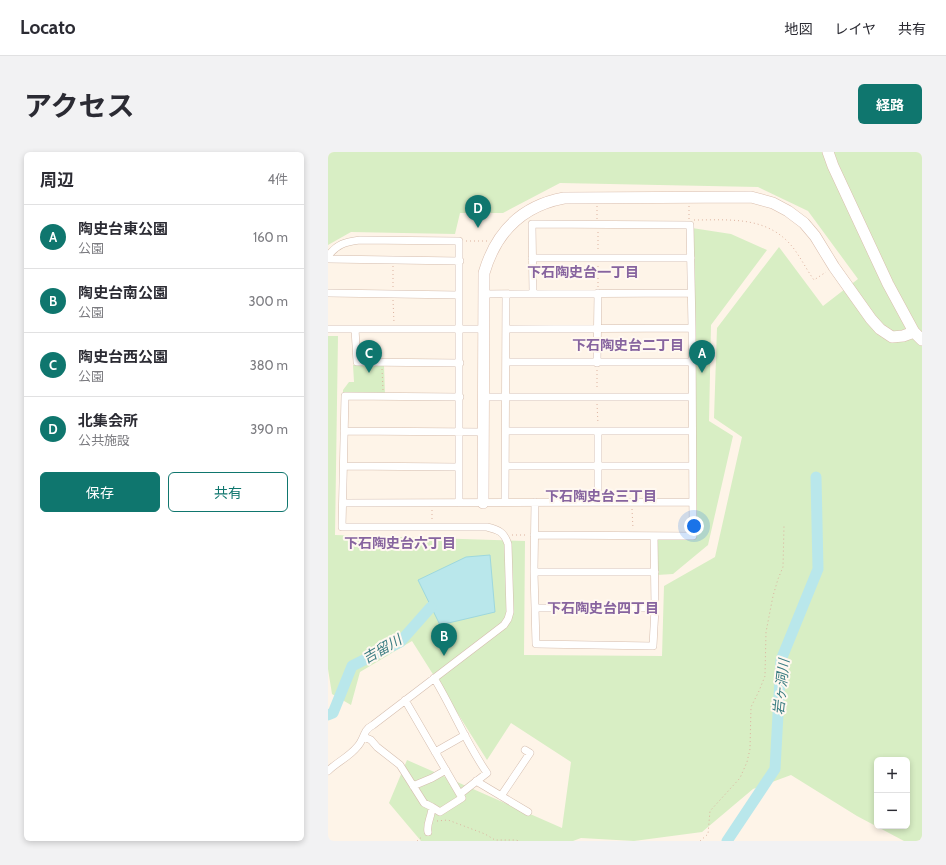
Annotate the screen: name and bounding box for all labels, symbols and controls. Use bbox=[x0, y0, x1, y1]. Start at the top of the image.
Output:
text: Locato bbox=[20, 16, 76, 39]
text: 地図 bbox=[784, 20, 812, 38]
text: レイヤ bbox=[834, 20, 876, 38]
text: 共有 bbox=[898, 20, 926, 38]
button: 経路 bbox=[858, 84, 922, 124]
text: アクセス bbox=[24, 89, 135, 123]
text: 周辺 bbox=[40, 170, 74, 190]
text: 4件 bbox=[267, 171, 288, 187]
pin: D bbox=[465, 195, 491, 228]
text: 陶史台東公園 bbox=[78, 220, 168, 238]
text: A bbox=[49, 229, 57, 245]
text: 160 m bbox=[253, 229, 288, 245]
text: 公園 bbox=[78, 240, 104, 256]
district label: 下石陶史台一丁目 bbox=[527, 263, 639, 281]
text: 陶史台南公園 bbox=[78, 284, 168, 302]
text: B bbox=[49, 293, 57, 309]
text: 300 m bbox=[248, 293, 288, 309]
text: 公園 bbox=[78, 304, 104, 320]
district label: 下石陶史台二丁目 bbox=[572, 336, 684, 354]
pin: C bbox=[356, 340, 382, 373]
pin: A bbox=[689, 340, 715, 373]
text: 陶史台西公園 bbox=[78, 348, 168, 366]
text: C bbox=[49, 357, 57, 373]
text: 380 m bbox=[250, 357, 288, 373]
text: 公園 bbox=[78, 368, 104, 384]
text: 北集会所 bbox=[78, 412, 138, 430]
text: D bbox=[48, 421, 58, 437]
text: 390 m bbox=[250, 421, 288, 437]
text: 公共施設 bbox=[78, 432, 130, 448]
button: 保存 bbox=[40, 472, 160, 512]
button: 共有 bbox=[168, 472, 288, 512]
district label: 下石陶史台三丁目 bbox=[545, 487, 657, 505]
your location bbox=[684, 516, 704, 536]
district label: 下石陶史台六丁目 bbox=[344, 534, 456, 552]
district label: 下石陶史台四丁目 bbox=[547, 599, 659, 617]
pin: B bbox=[431, 623, 457, 656]
water label: 吉留川 bbox=[359, 630, 406, 667]
water label: 岩ヶ洞川 bbox=[769, 656, 793, 716]
map controls bbox=[874, 757, 910, 829]
button: + bbox=[874, 757, 910, 793]
button: − bbox=[874, 793, 910, 829]

